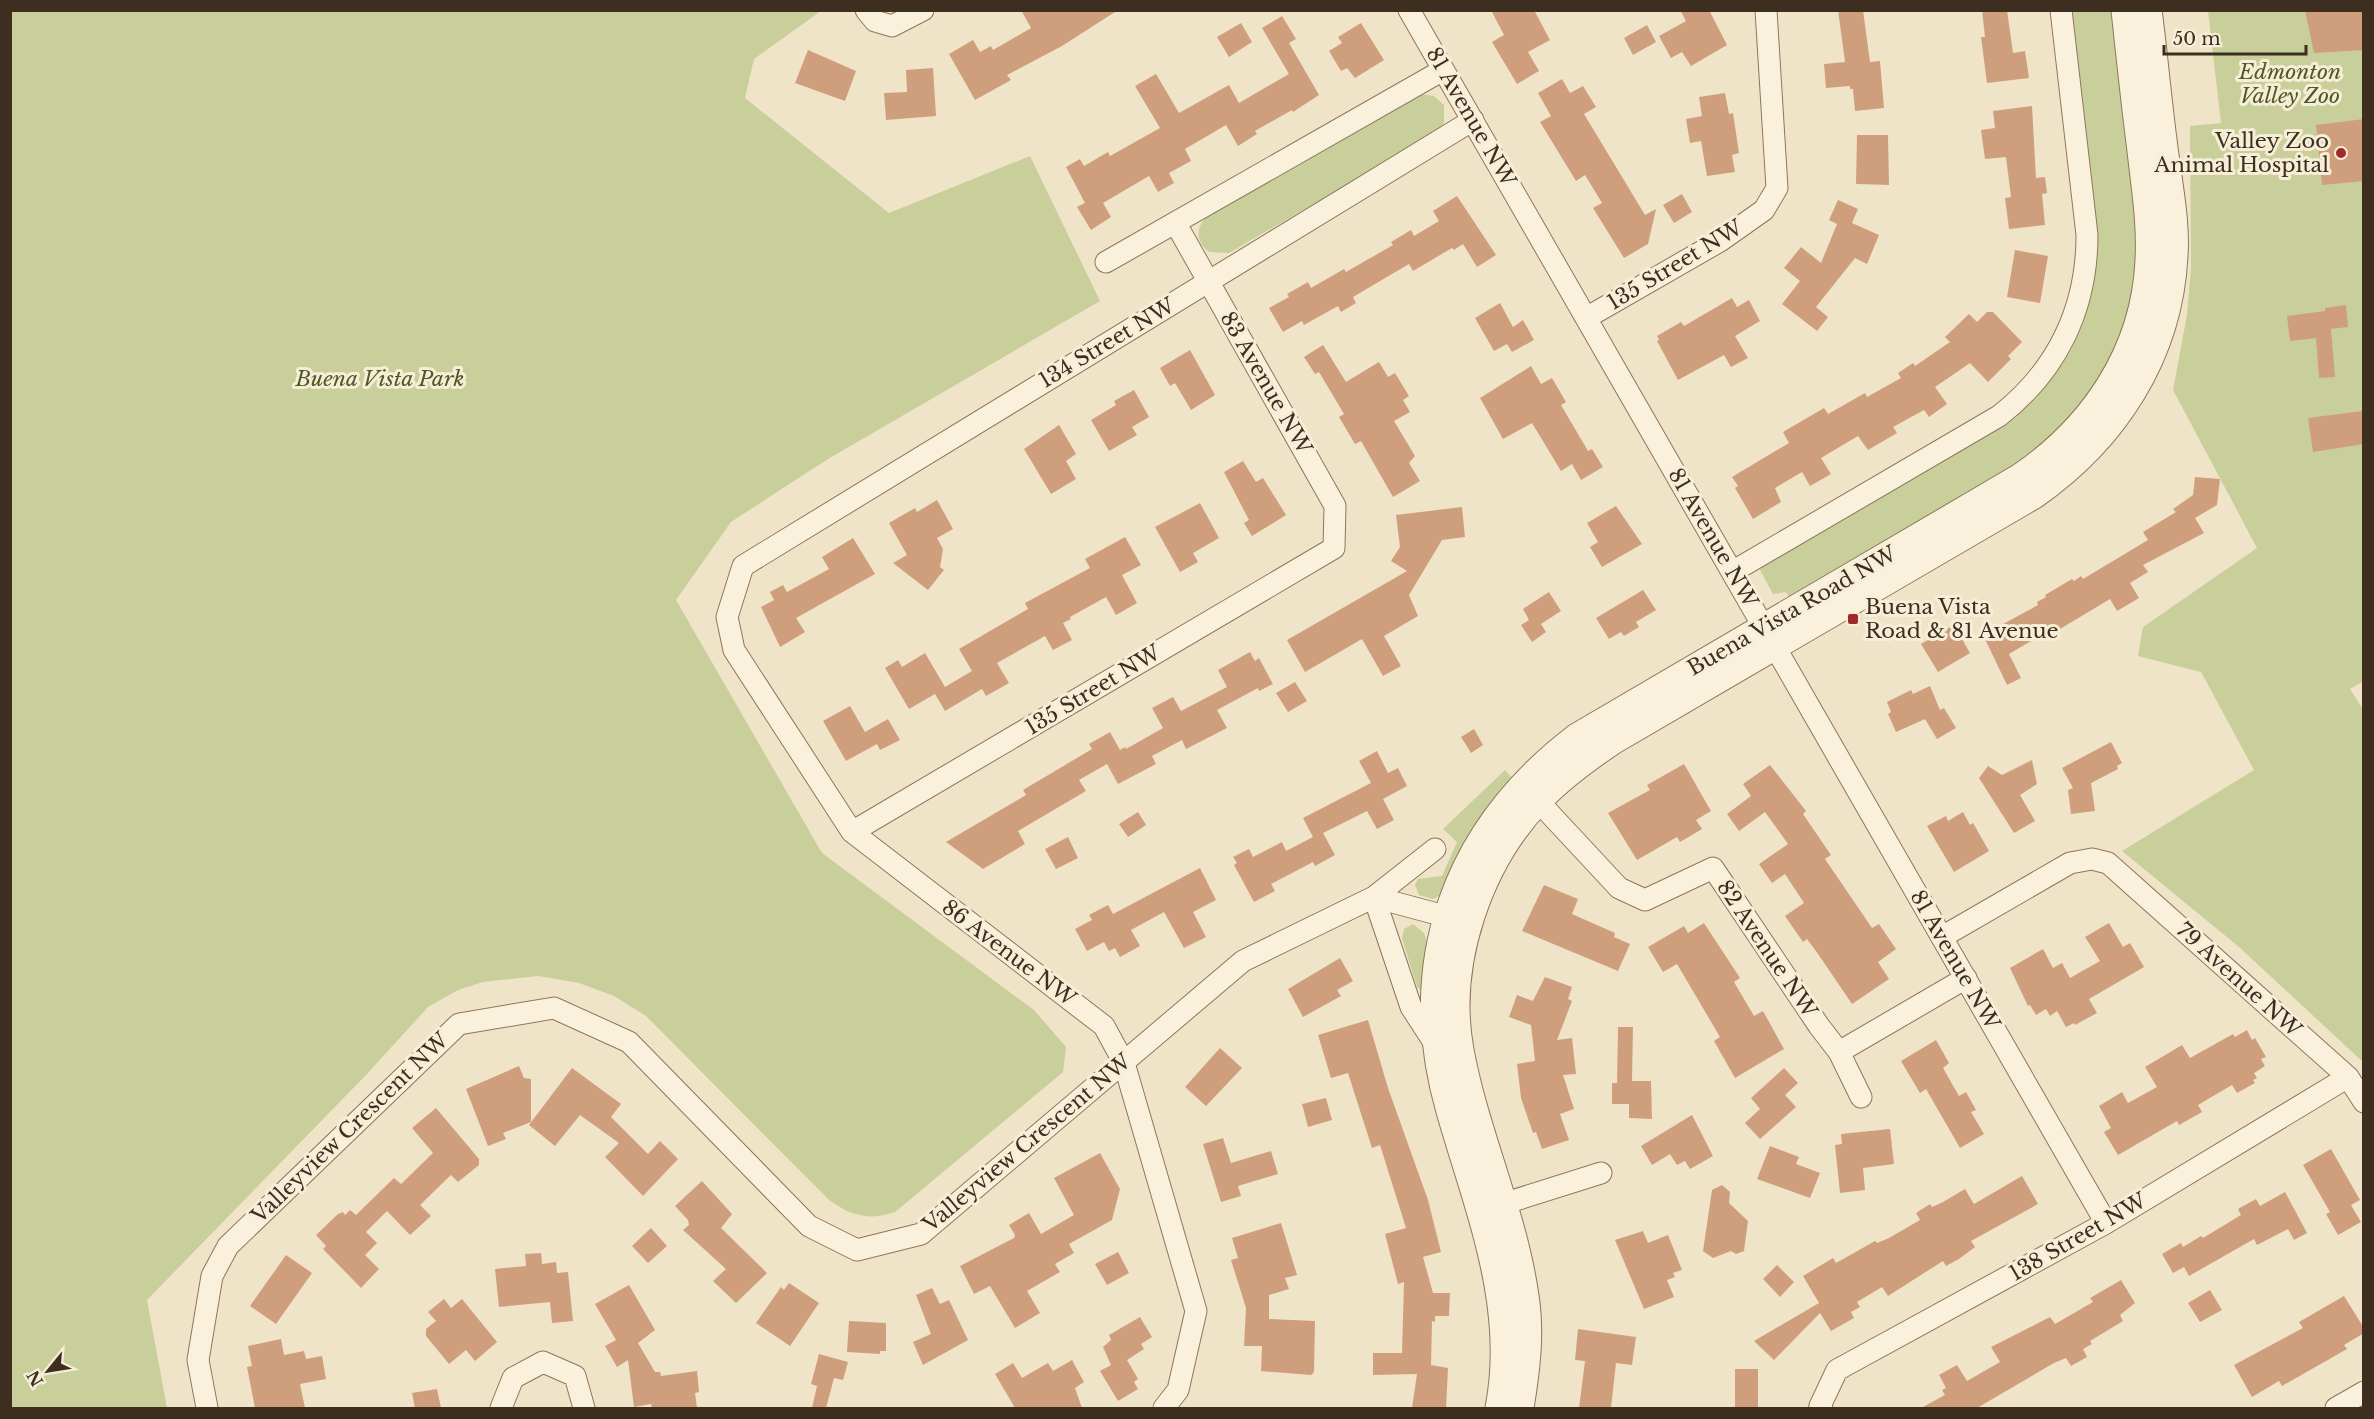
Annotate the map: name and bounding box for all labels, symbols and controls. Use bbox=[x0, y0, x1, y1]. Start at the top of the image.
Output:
scale bar bbox=[2164, 18, 2306, 56]
text: 50 m bbox=[2173, 28, 2221, 50]
street label: 81 Avenue NW bbox=[1421, 43, 1522, 192]
park label: Edmonton Valley Zoo bbox=[2238, 59, 2341, 109]
place label: Valley Zoo Animal Hospital bbox=[2153, 128, 2329, 178]
marker: Valley Zoo Animal Hospital bbox=[2334, 146, 2348, 160]
street label: 135 Street NW bbox=[1603, 214, 1748, 316]
street label: 134 Street NW bbox=[1035, 292, 1180, 394]
street label: 83 Avenue NW bbox=[1215, 307, 1318, 459]
park label: Buena Vista Park bbox=[295, 366, 464, 392]
street label: 81 Avenue NW bbox=[1663, 464, 1764, 613]
street label: Buena Vista Road NW bbox=[1683, 540, 1901, 682]
place label: Buena Vista Road & 81 Avenue bbox=[1865, 594, 2059, 644]
marker: Buena Vista Road & 81 Avenue bbox=[1846, 612, 1860, 626]
street label: 135 Street NW bbox=[1021, 639, 1166, 741]
street label: 82 Avenue NW bbox=[1711, 875, 1823, 1023]
street label: 81 Avenue NW bbox=[1905, 886, 2006, 1035]
street label: 86 Avenue NW bbox=[937, 894, 1081, 1012]
street label: 79 Avenue NW bbox=[2171, 917, 2307, 1043]
street label: Valleyview Crescent NW bbox=[245, 1027, 454, 1230]
street label: Valleyview Crescent NW bbox=[917, 1048, 1137, 1238]
street label: 138 Street NW bbox=[2005, 1187, 2151, 1287]
north arrow bbox=[18, 1341, 78, 1401]
text: N bbox=[23, 1367, 47, 1390]

